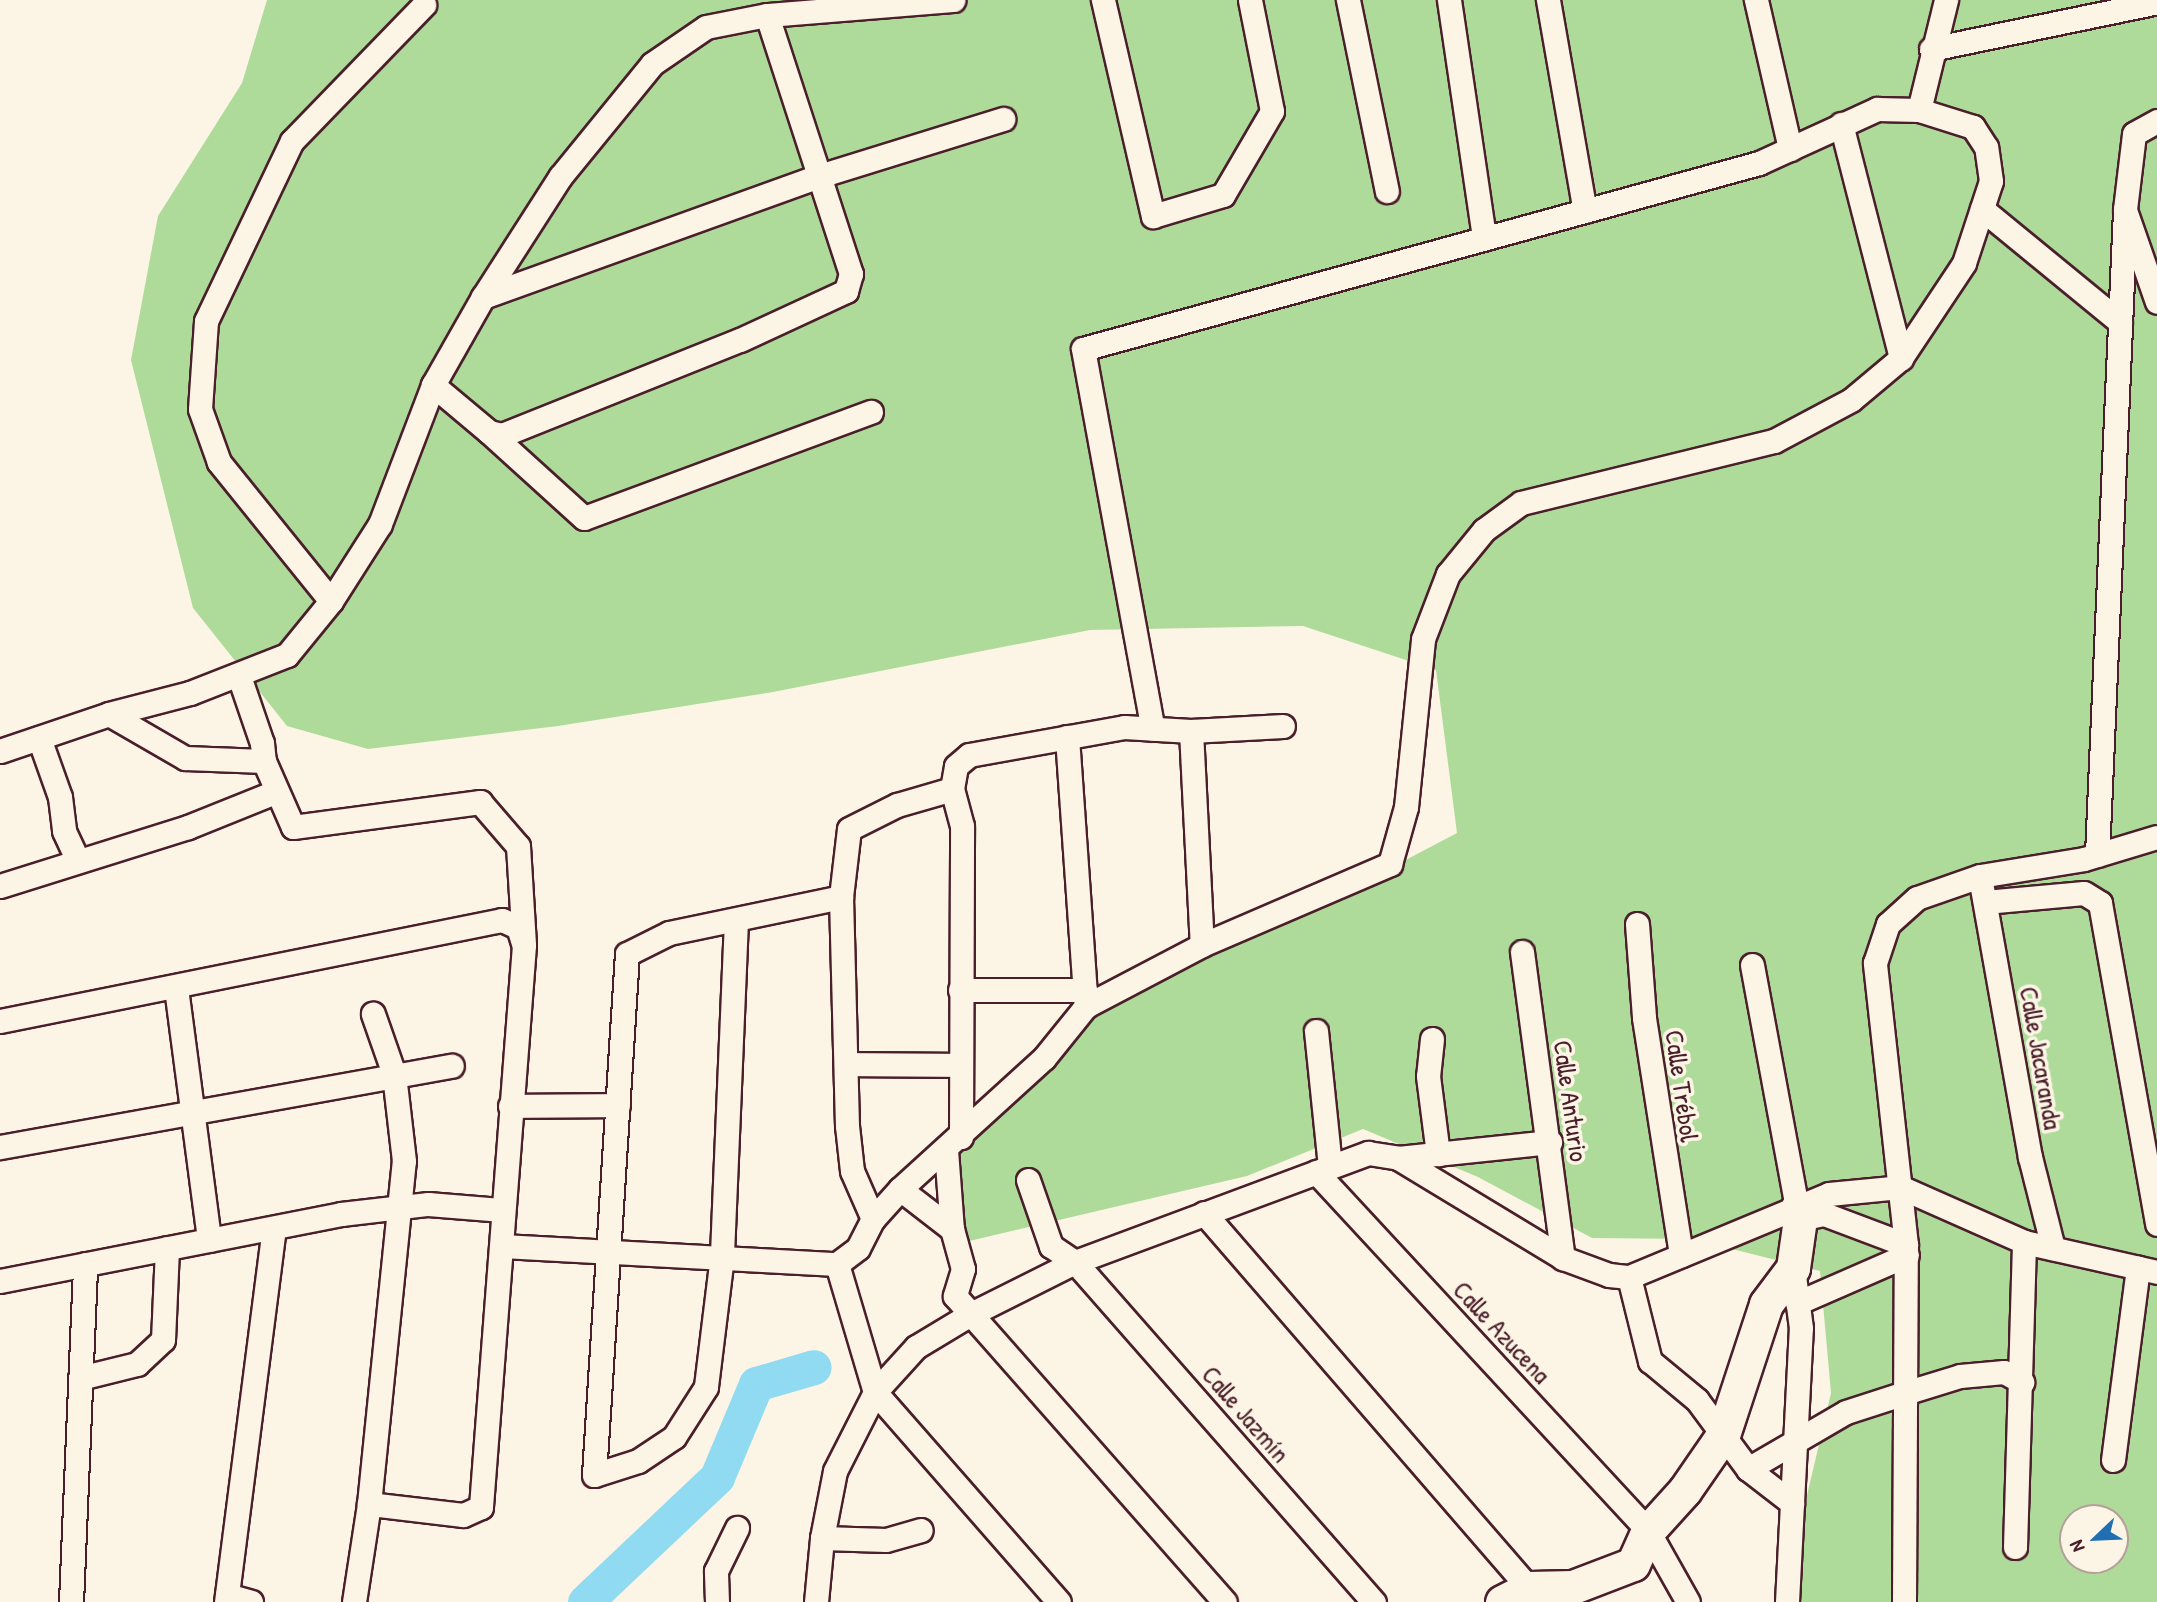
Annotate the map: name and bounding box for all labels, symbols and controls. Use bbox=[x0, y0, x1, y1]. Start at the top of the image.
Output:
street label: Calle Jacaranda bbox=[2013, 984, 2069, 1132]
street label: Calle Trébol bbox=[1659, 1028, 1705, 1144]
street label: Calle Anturio bbox=[1547, 1038, 1595, 1164]
street label: Calle Azucena bbox=[1447, 1274, 1557, 1390]
street label: Calle Jazmín bbox=[1195, 1359, 1297, 1469]
north arrow bbox=[2059, 1504, 2129, 1574]
text: N bbox=[2063, 1537, 2090, 1556]

